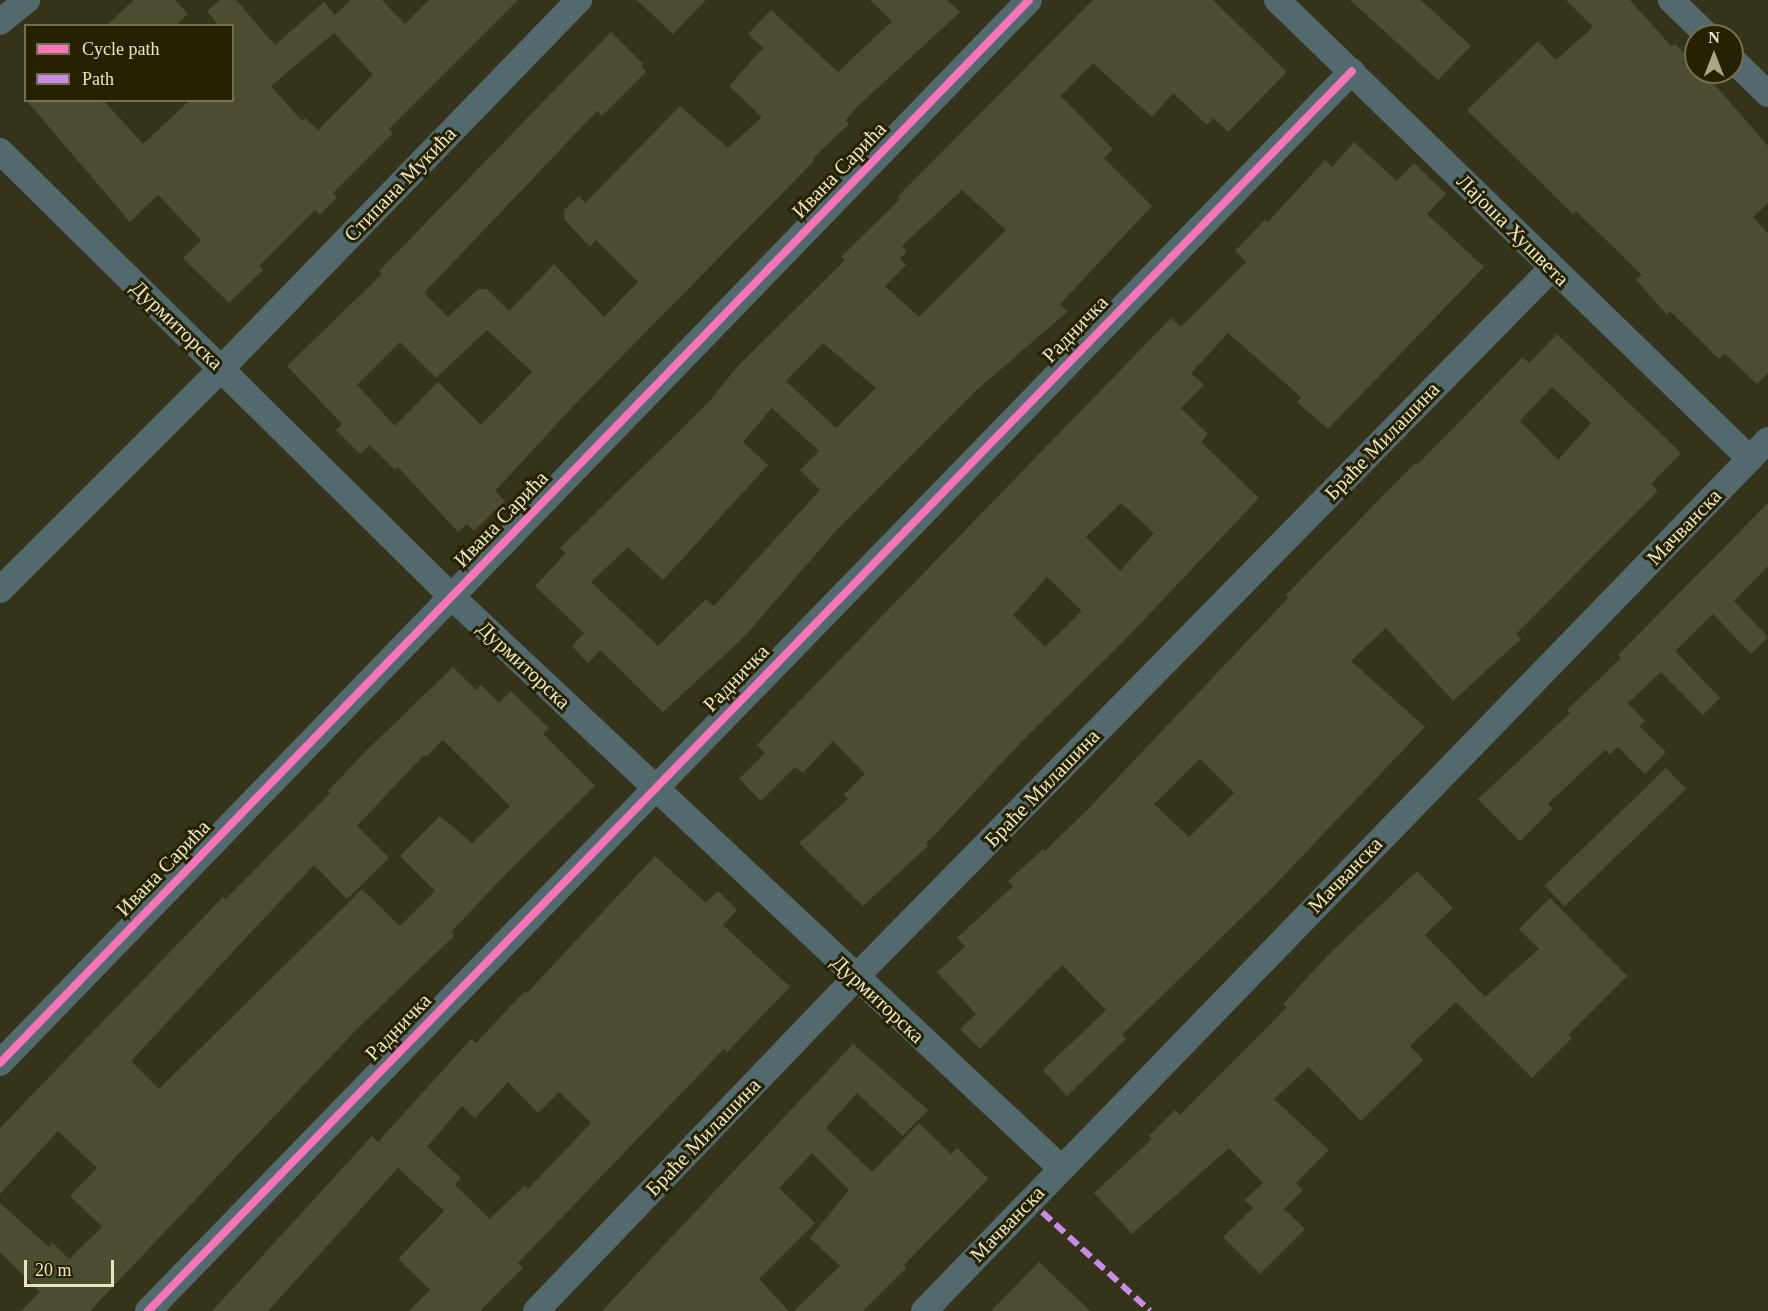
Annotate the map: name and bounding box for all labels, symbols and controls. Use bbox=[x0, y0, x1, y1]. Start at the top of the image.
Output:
legend bbox=[24, 24, 234, 102]
north arrow bbox=[1684, 24, 1744, 84]
text: N bbox=[1708, 29, 1720, 46]
text: Cycle path bbox=[82, 39, 159, 59]
text: Path bbox=[82, 69, 114, 89]
street label: Ивана Сарића bbox=[787, 116, 891, 224]
street label: Стипана Мукића bbox=[339, 121, 461, 247]
street label: Лајоша Хушвета bbox=[1452, 169, 1574, 291]
street label: Дурмиторска bbox=[126, 275, 228, 375]
street label: Радничка bbox=[1037, 290, 1113, 368]
street label: Браће Милашина bbox=[1319, 377, 1445, 505]
street label: Ивана Сарића bbox=[449, 465, 553, 573]
street label: Мачванска bbox=[1641, 484, 1727, 570]
street label: Дурмиторска bbox=[472, 616, 576, 714]
street label: Радничка bbox=[698, 639, 774, 717]
street label: Браће Милашина bbox=[979, 724, 1105, 852]
street label: Ивана Сарића bbox=[111, 814, 215, 922]
street label: Мачванска bbox=[1302, 832, 1388, 918]
street label: Дурмиторска bbox=[826, 950, 930, 1048]
street label: Радничка bbox=[360, 988, 436, 1066]
street label: Браће Милашина bbox=[640, 1073, 766, 1201]
street label: Мачванска bbox=[964, 1181, 1050, 1267]
scale bar bbox=[27, 1248, 117, 1286]
text: 20 m bbox=[35, 1260, 72, 1280]

